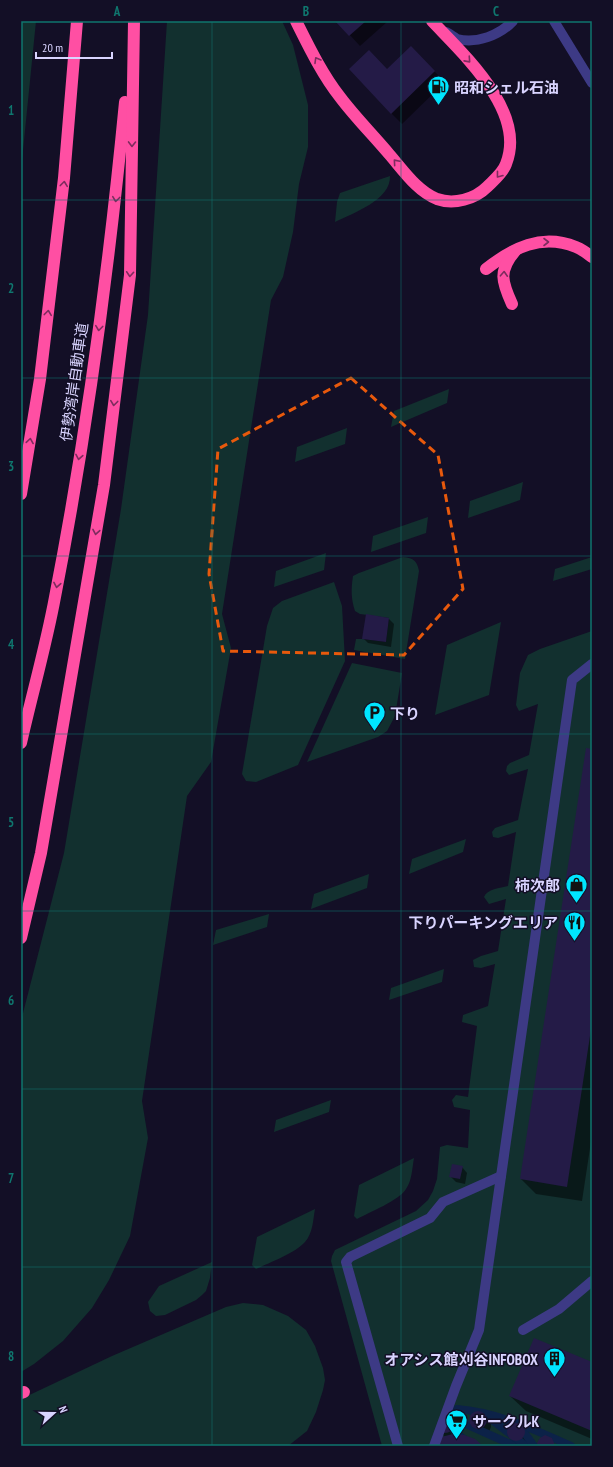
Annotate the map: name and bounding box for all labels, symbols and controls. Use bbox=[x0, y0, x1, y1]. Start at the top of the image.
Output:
text: A bbox=[113, 3, 121, 20]
text: B bbox=[303, 3, 309, 20]
text: C bbox=[493, 3, 499, 20]
scale bar bbox=[36, 34, 112, 60]
text: 20 m bbox=[42, 40, 63, 55]
one-way arrow bbox=[463, 55, 471, 63]
one-way arrow bbox=[314, 57, 321, 64]
fuel station icon: 昭和シェル石油 bbox=[425, 74, 451, 107]
place label: 昭和シェル石油 bbox=[454, 78, 559, 97]
text: 1 bbox=[8, 102, 14, 119]
one-way arrow bbox=[128, 141, 136, 147]
one-way arrow bbox=[394, 160, 401, 167]
one-way arrow bbox=[496, 170, 503, 177]
one-way arrow bbox=[59, 181, 68, 187]
one-way arrow bbox=[111, 196, 120, 202]
one-way arrow bbox=[543, 238, 549, 246]
one-way arrow bbox=[125, 271, 134, 277]
one-way arrow bbox=[500, 271, 508, 277]
text: 2 bbox=[8, 280, 14, 297]
one-way arrow bbox=[43, 310, 52, 316]
street label: 伊勢湾岸自動車道 bbox=[56, 321, 92, 443]
one-way arrow bbox=[95, 325, 104, 331]
one-way arrow bbox=[110, 400, 119, 406]
one-way arrow bbox=[25, 438, 34, 445]
one-way arrow bbox=[76, 453, 84, 460]
text: 3 bbox=[8, 458, 14, 475]
one-way arrow bbox=[92, 529, 101, 535]
one-way arrow bbox=[53, 582, 62, 588]
text: 4 bbox=[8, 636, 15, 653]
parking icon: 下り bbox=[362, 700, 388, 733]
place label: 下り bbox=[390, 704, 420, 723]
text: 5 bbox=[8, 814, 14, 831]
shop icon: 柿次郎 bbox=[563, 872, 589, 905]
place label: 柿次郎 bbox=[515, 876, 560, 895]
restaurant icon: 下りパーキングエリア bbox=[561, 909, 587, 942]
place label: 下りパーキングエリア bbox=[408, 913, 558, 932]
text: 6 bbox=[8, 992, 14, 1009]
text: 7 bbox=[8, 1170, 14, 1187]
building icon: オアシス館刈谷INFOBOX bbox=[541, 1346, 567, 1379]
text: 8 bbox=[8, 1348, 14, 1365]
place label: オアシス館刈谷INFOBOX bbox=[384, 1350, 538, 1369]
north arrow bbox=[34, 1393, 74, 1433]
text: N bbox=[56, 1404, 71, 1415]
supermarket icon: サークルK bbox=[443, 1408, 469, 1441]
place label: サークルK bbox=[472, 1412, 540, 1431]

